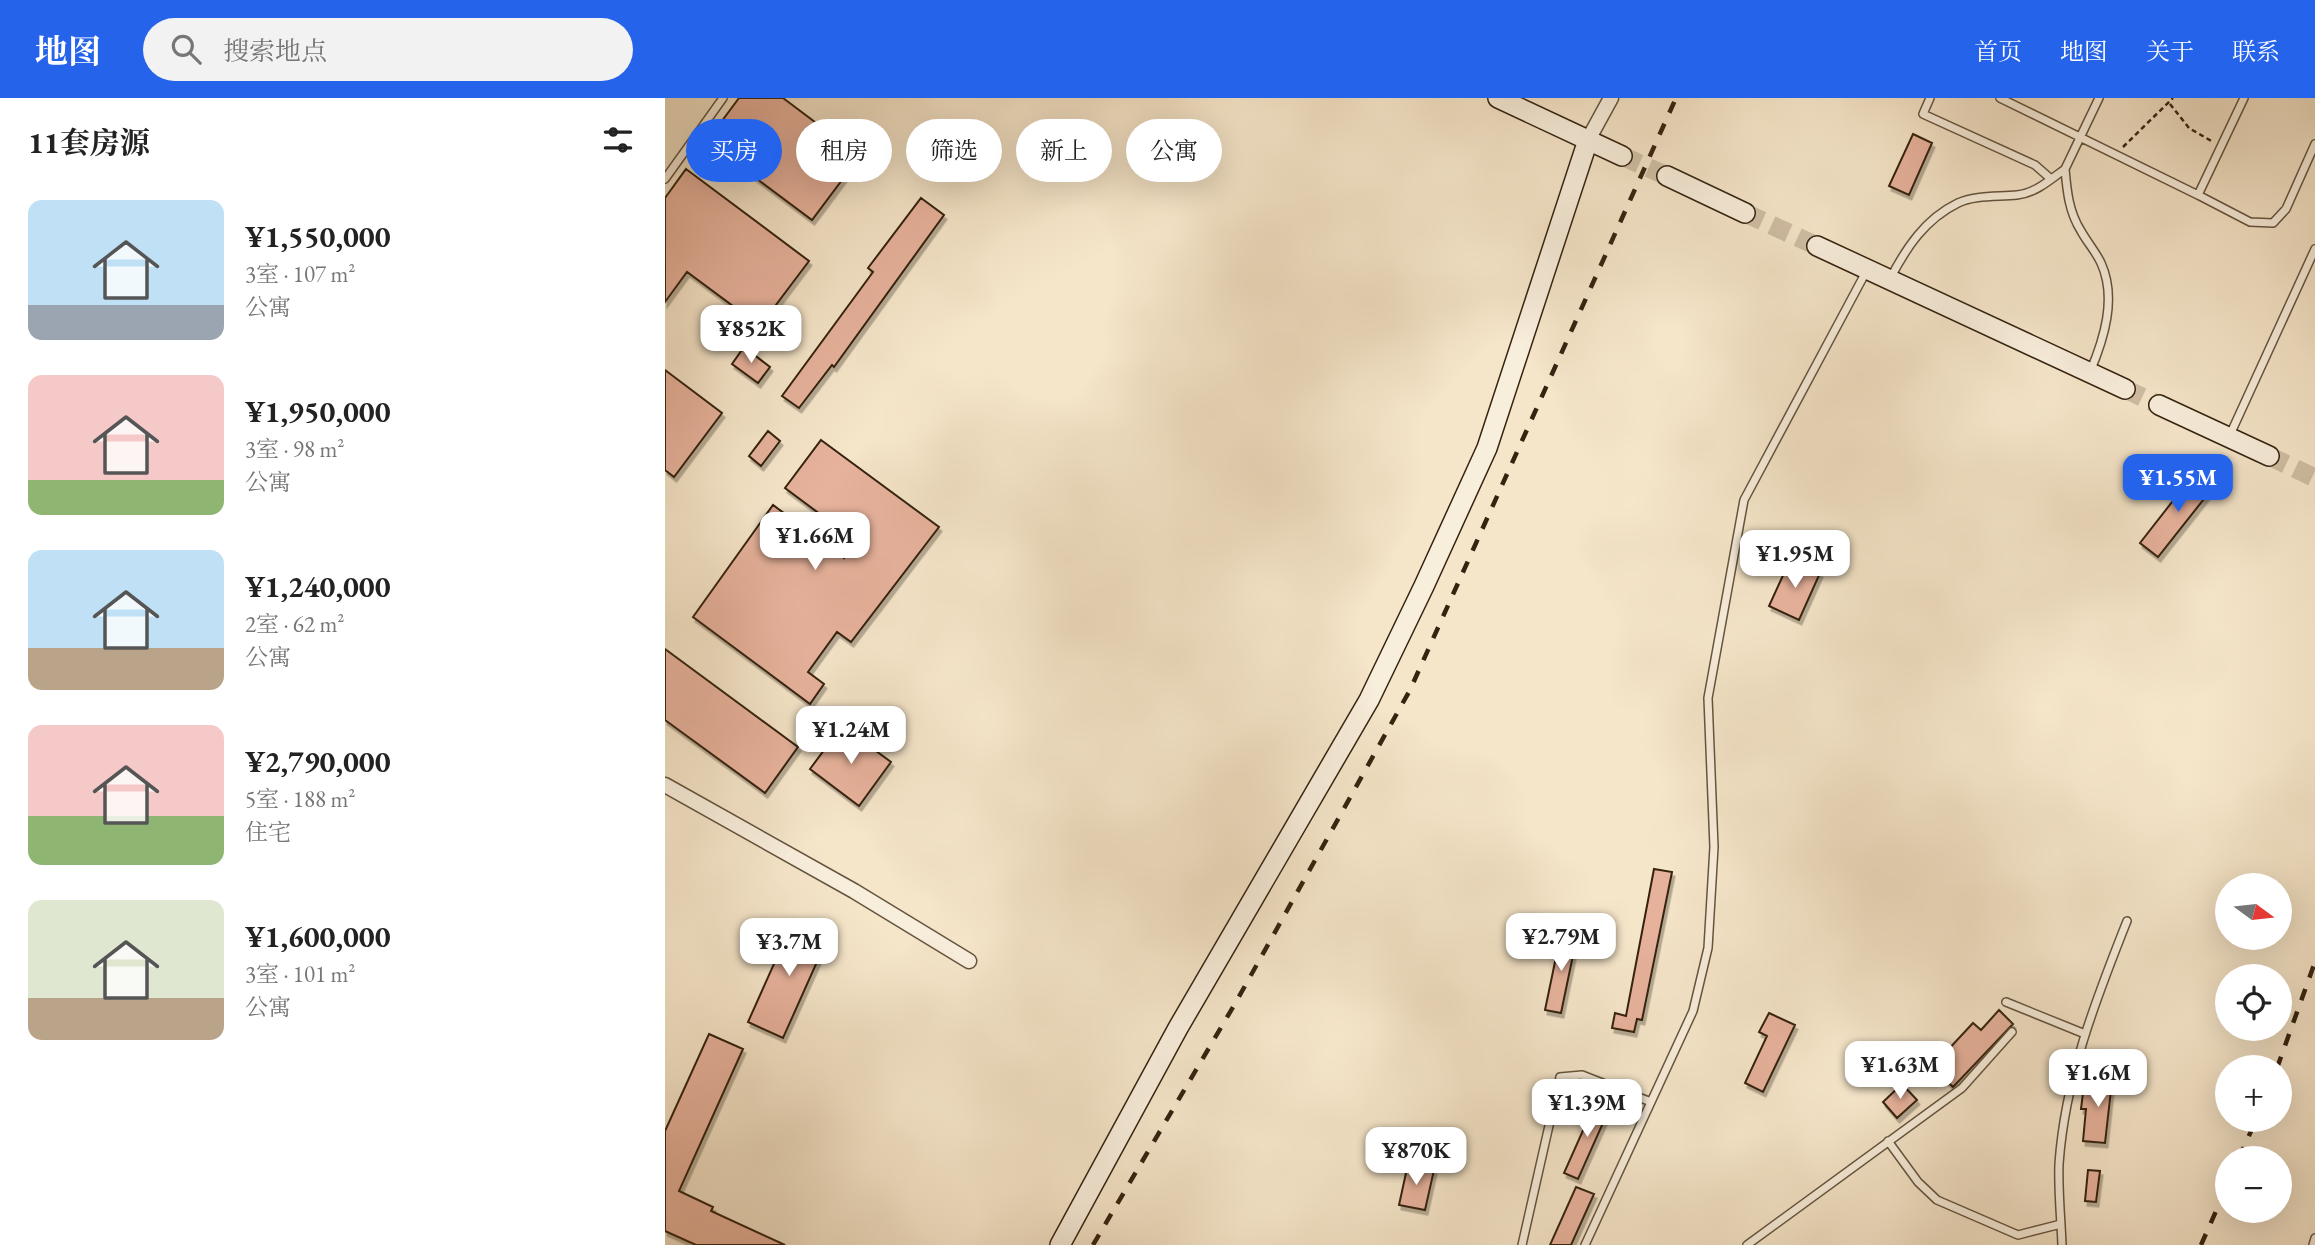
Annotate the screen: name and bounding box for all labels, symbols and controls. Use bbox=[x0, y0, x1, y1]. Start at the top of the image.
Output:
search box bbox=[143, 18, 633, 81]
text: 地图 bbox=[35, 30, 101, 73]
icon: search bbox=[167, 30, 205, 68]
text: 搜索地点 bbox=[223, 34, 327, 68]
text: 首页 bbox=[1974, 36, 2022, 67]
text: 地图 bbox=[2060, 36, 2108, 67]
text: 关于 bbox=[2146, 36, 2194, 67]
text: 联系 bbox=[2232, 36, 2280, 67]
chip: 买房 bbox=[686, 119, 782, 182]
chip: 租房 bbox=[796, 119, 892, 182]
chip: 筛选 bbox=[906, 119, 1002, 182]
chip: 新上 bbox=[1016, 119, 1112, 182]
chip: 公寓 bbox=[1126, 119, 1222, 182]
icon: filters bbox=[599, 121, 637, 159]
text: 11套房源 bbox=[28, 123, 150, 162]
text: ¥1,550,000 bbox=[245, 217, 391, 256]
icon: home bbox=[84, 228, 168, 312]
text: 3室 · 107 m² bbox=[245, 259, 355, 289]
text: 公寓 bbox=[245, 292, 291, 322]
pin: ¥852K bbox=[702, 306, 800, 365]
text: ¥852K bbox=[716, 313, 786, 343]
text: ¥1,950,000 bbox=[245, 392, 391, 431]
icon: home bbox=[84, 403, 168, 487]
text: 3室 · 98 m² bbox=[245, 434, 344, 464]
pin: ¥1.55M bbox=[2121, 454, 2235, 514]
text: ¥1.55M bbox=[2139, 462, 2217, 492]
text: 公寓 bbox=[245, 467, 291, 497]
pin: ¥1.66M bbox=[758, 512, 872, 572]
text: ¥1.66M bbox=[776, 520, 854, 550]
pin: ¥1.95M bbox=[1738, 531, 1852, 590]
text: ¥1.95M bbox=[1756, 538, 1834, 568]
text: ¥1,240,000 bbox=[245, 567, 391, 606]
icon: home bbox=[84, 578, 168, 662]
text: 2室 · 62 m² bbox=[245, 609, 344, 639]
text: 公寓 bbox=[245, 642, 291, 672]
pin: ¥1.24M bbox=[794, 706, 908, 766]
text: ¥1.24M bbox=[812, 714, 890, 744]
text: ¥2,790,000 bbox=[245, 742, 391, 781]
icon: home bbox=[84, 753, 168, 837]
text: 5室 · 188 m² bbox=[245, 784, 355, 814]
text: 住宅 bbox=[245, 817, 291, 847]
north arrow bbox=[2215, 873, 2293, 950]
map controls bbox=[2215, 873, 2292, 1223]
pin: ¥2.79M bbox=[1504, 914, 1618, 973]
text: ¥1,600,000 bbox=[245, 917, 391, 956]
pin: ¥3.7M bbox=[740, 918, 838, 978]
text: ¥2.79M bbox=[1522, 921, 1600, 951]
text: ¥3.7M bbox=[756, 926, 822, 956]
icon: home bbox=[84, 928, 168, 1012]
text: 3室 · 101 m² bbox=[245, 959, 355, 989]
button: locate bbox=[2215, 964, 2292, 1041]
text: 公寓 bbox=[245, 992, 291, 1022]
pin: ¥1.63M bbox=[1843, 1042, 1957, 1101]
text: ¥1.63M bbox=[1861, 1049, 1939, 1079]
pin: ¥1.6M bbox=[2049, 1049, 2147, 1109]
button: + bbox=[2215, 1055, 2292, 1132]
text: ¥1.6M bbox=[2065, 1057, 2131, 1087]
pin: ¥1.39M bbox=[1530, 1080, 1644, 1139]
text: ¥1.39M bbox=[1548, 1087, 1626, 1117]
pin: ¥870K bbox=[1367, 1128, 1465, 1187]
text: ¥870K bbox=[1381, 1135, 1451, 1165]
button: − bbox=[2215, 1146, 2292, 1223]

